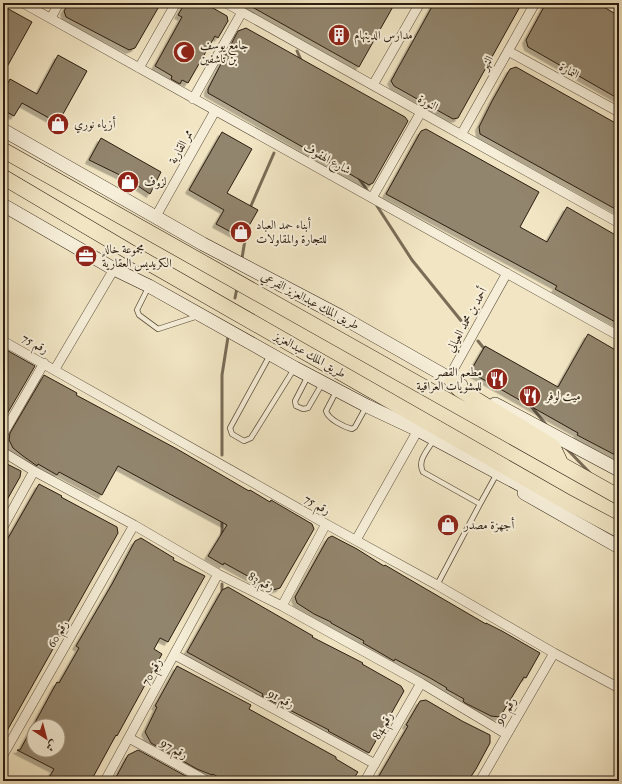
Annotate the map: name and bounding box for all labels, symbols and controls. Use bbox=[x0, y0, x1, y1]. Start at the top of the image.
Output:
building icon: مدارس الدينهام bbox=[326, 22, 352, 48]
place label: مدارس الدينهام bbox=[354, 28, 413, 46]
place label: جامع يوسف بن تاشفين bbox=[200, 38, 248, 67]
mosque icon: جامع يوسف بن تاشفين bbox=[171, 39, 197, 65]
street label: النهر bbox=[476, 53, 497, 75]
street label: النمارة bbox=[556, 59, 582, 83]
street label: النورة bbox=[415, 91, 441, 115]
shop icon: أزياء نوري bbox=[45, 111, 71, 137]
place label: أزياء نوري bbox=[74, 116, 116, 134]
street label: ممر القاربة bbox=[166, 127, 196, 167]
street label: شارع الهفوف bbox=[299, 140, 354, 181]
shop icon: لزوف bbox=[115, 169, 141, 195]
place label: لزوف bbox=[144, 175, 167, 190]
place label: أبناء حمد العباد للتجارة والمقاولات bbox=[256, 217, 327, 247]
shop icon: أبناء حمد العباد للتجارة والمقاولات bbox=[228, 219, 254, 245]
place label: مجموعة خالد الكريديس العقاريةً bbox=[102, 242, 172, 272]
office icon: مجموعة خالد الكريديس العقاريةً bbox=[73, 243, 99, 269]
street label: طريق الملك عبدالعزيز الفرعي bbox=[257, 269, 362, 335]
street label: أحمد بن محمد العيالي bbox=[442, 284, 493, 356]
street label: طريق الملك عبدالعزيز bbox=[270, 327, 349, 382]
street label: رقم 75 bbox=[18, 331, 51, 360]
place label: مطعم القصر للمشويات العراقية bbox=[416, 365, 482, 394]
restaurant icon: مطعم القصر للمشويات العراقية bbox=[484, 366, 510, 392]
restaurant icon: ميت لوفر bbox=[517, 383, 543, 409]
place label: ميت لوفر bbox=[544, 389, 581, 404]
street label: رقم 75 bbox=[300, 492, 333, 521]
shop icon: أجهزة مصدر bbox=[435, 512, 461, 538]
place label: أجهزة مصدر bbox=[463, 517, 514, 533]
street label: رقم 83 bbox=[244, 569, 277, 598]
street label: رقم 60 bbox=[44, 617, 75, 652]
street label: رقم 70 bbox=[138, 656, 168, 690]
street label: رقم 91 bbox=[263, 685, 297, 715]
street label: رقم 90 bbox=[491, 694, 523, 730]
street label: رقم 84 bbox=[369, 709, 399, 744]
north arrow bbox=[26, 718, 66, 758]
street label: رقم 97 bbox=[155, 735, 190, 765]
text: ش bbox=[43, 737, 60, 754]

